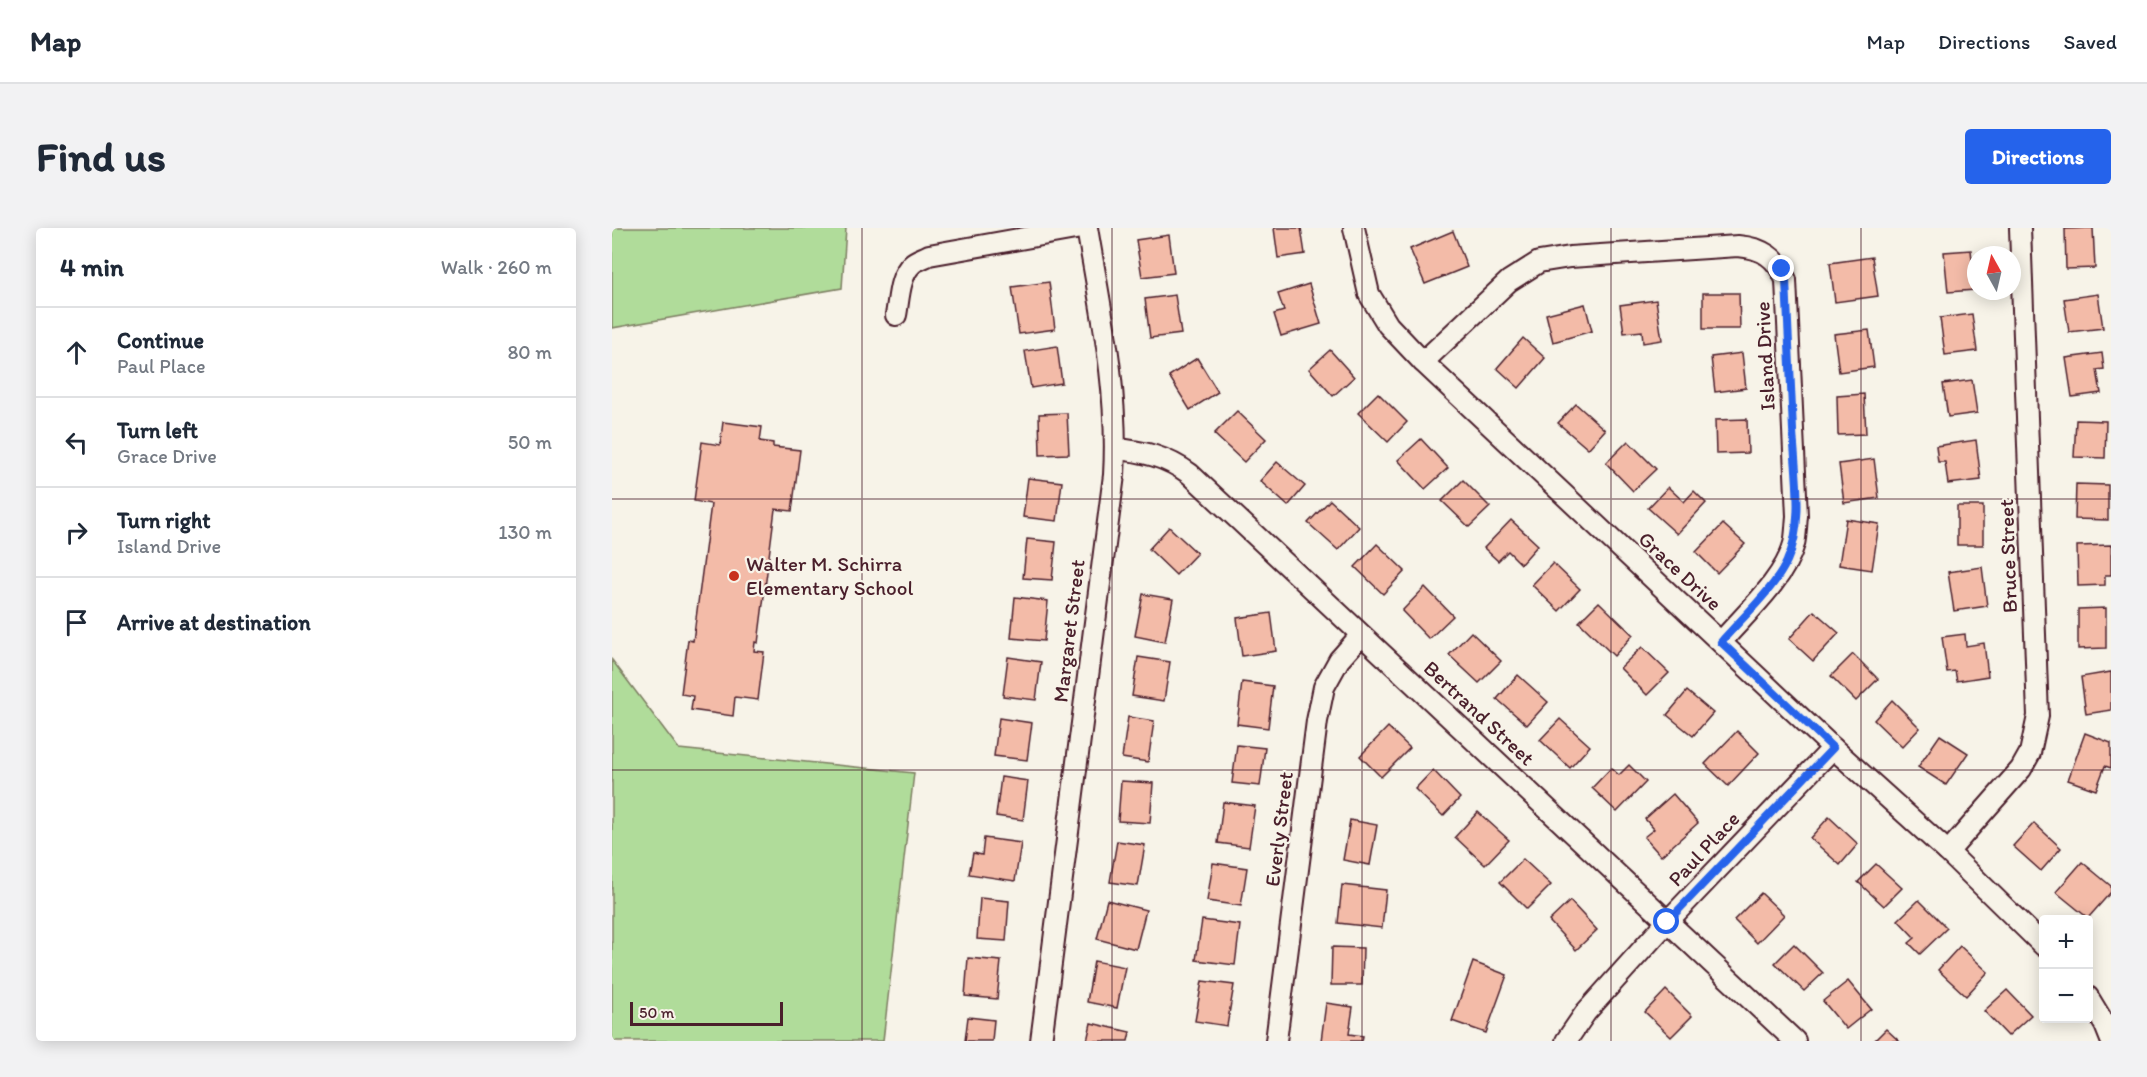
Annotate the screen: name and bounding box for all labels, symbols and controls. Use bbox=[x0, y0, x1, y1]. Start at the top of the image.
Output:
text: Map bbox=[30, 24, 81, 58]
text: Map bbox=[1867, 29, 1905, 54]
text: Directions bbox=[1938, 29, 2030, 54]
text: Saved bbox=[2063, 29, 2117, 54]
button: Directions bbox=[1965, 129, 2111, 184]
text: Find us bbox=[36, 131, 166, 182]
north arrow bbox=[1967, 246, 2021, 300]
text: 4 min bbox=[60, 251, 124, 283]
text: Walk · 260 m bbox=[441, 255, 552, 279]
route end bbox=[1768, 255, 1794, 281]
street label: Island Drive bbox=[1749, 301, 1780, 411]
text: Continue bbox=[117, 327, 204, 354]
icon: ahead bbox=[60, 336, 93, 369]
text: 80 m bbox=[507, 340, 552, 364]
text: Paul Place bbox=[117, 354, 206, 378]
text: Turn left bbox=[117, 417, 198, 444]
icon: left bbox=[60, 426, 93, 459]
text: 50 m bbox=[508, 430, 552, 454]
text: Grace Drive bbox=[117, 444, 217, 468]
street label: Bruce Street bbox=[1993, 499, 2022, 613]
text: Turn right bbox=[117, 507, 211, 534]
icon: right bbox=[60, 516, 93, 549]
text: 130 m bbox=[498, 520, 552, 544]
street label: Grace Drive bbox=[1634, 526, 1727, 615]
text: Island Drive bbox=[117, 534, 221, 558]
place label: Walter M. Schirra Elementary School bbox=[746, 551, 914, 600]
street label: Margaret Street bbox=[1047, 558, 1090, 704]
marker: Walter M. Schirra Elementary School bbox=[727, 569, 741, 583]
icon: arrive bbox=[60, 606, 93, 639]
text: Arrive at destination bbox=[117, 609, 311, 636]
street label: Bertrand Street bbox=[1419, 655, 1540, 770]
street label: Everly Street bbox=[1259, 770, 1298, 888]
street label: Paul Place bbox=[1663, 806, 1745, 891]
route start bbox=[1653, 908, 1679, 934]
map controls bbox=[2039, 915, 2093, 1023]
button: + bbox=[2039, 915, 2093, 969]
button: − bbox=[2039, 969, 2093, 1023]
scale bar bbox=[630, 999, 783, 1026]
text: 50 m bbox=[639, 1003, 674, 1022]

